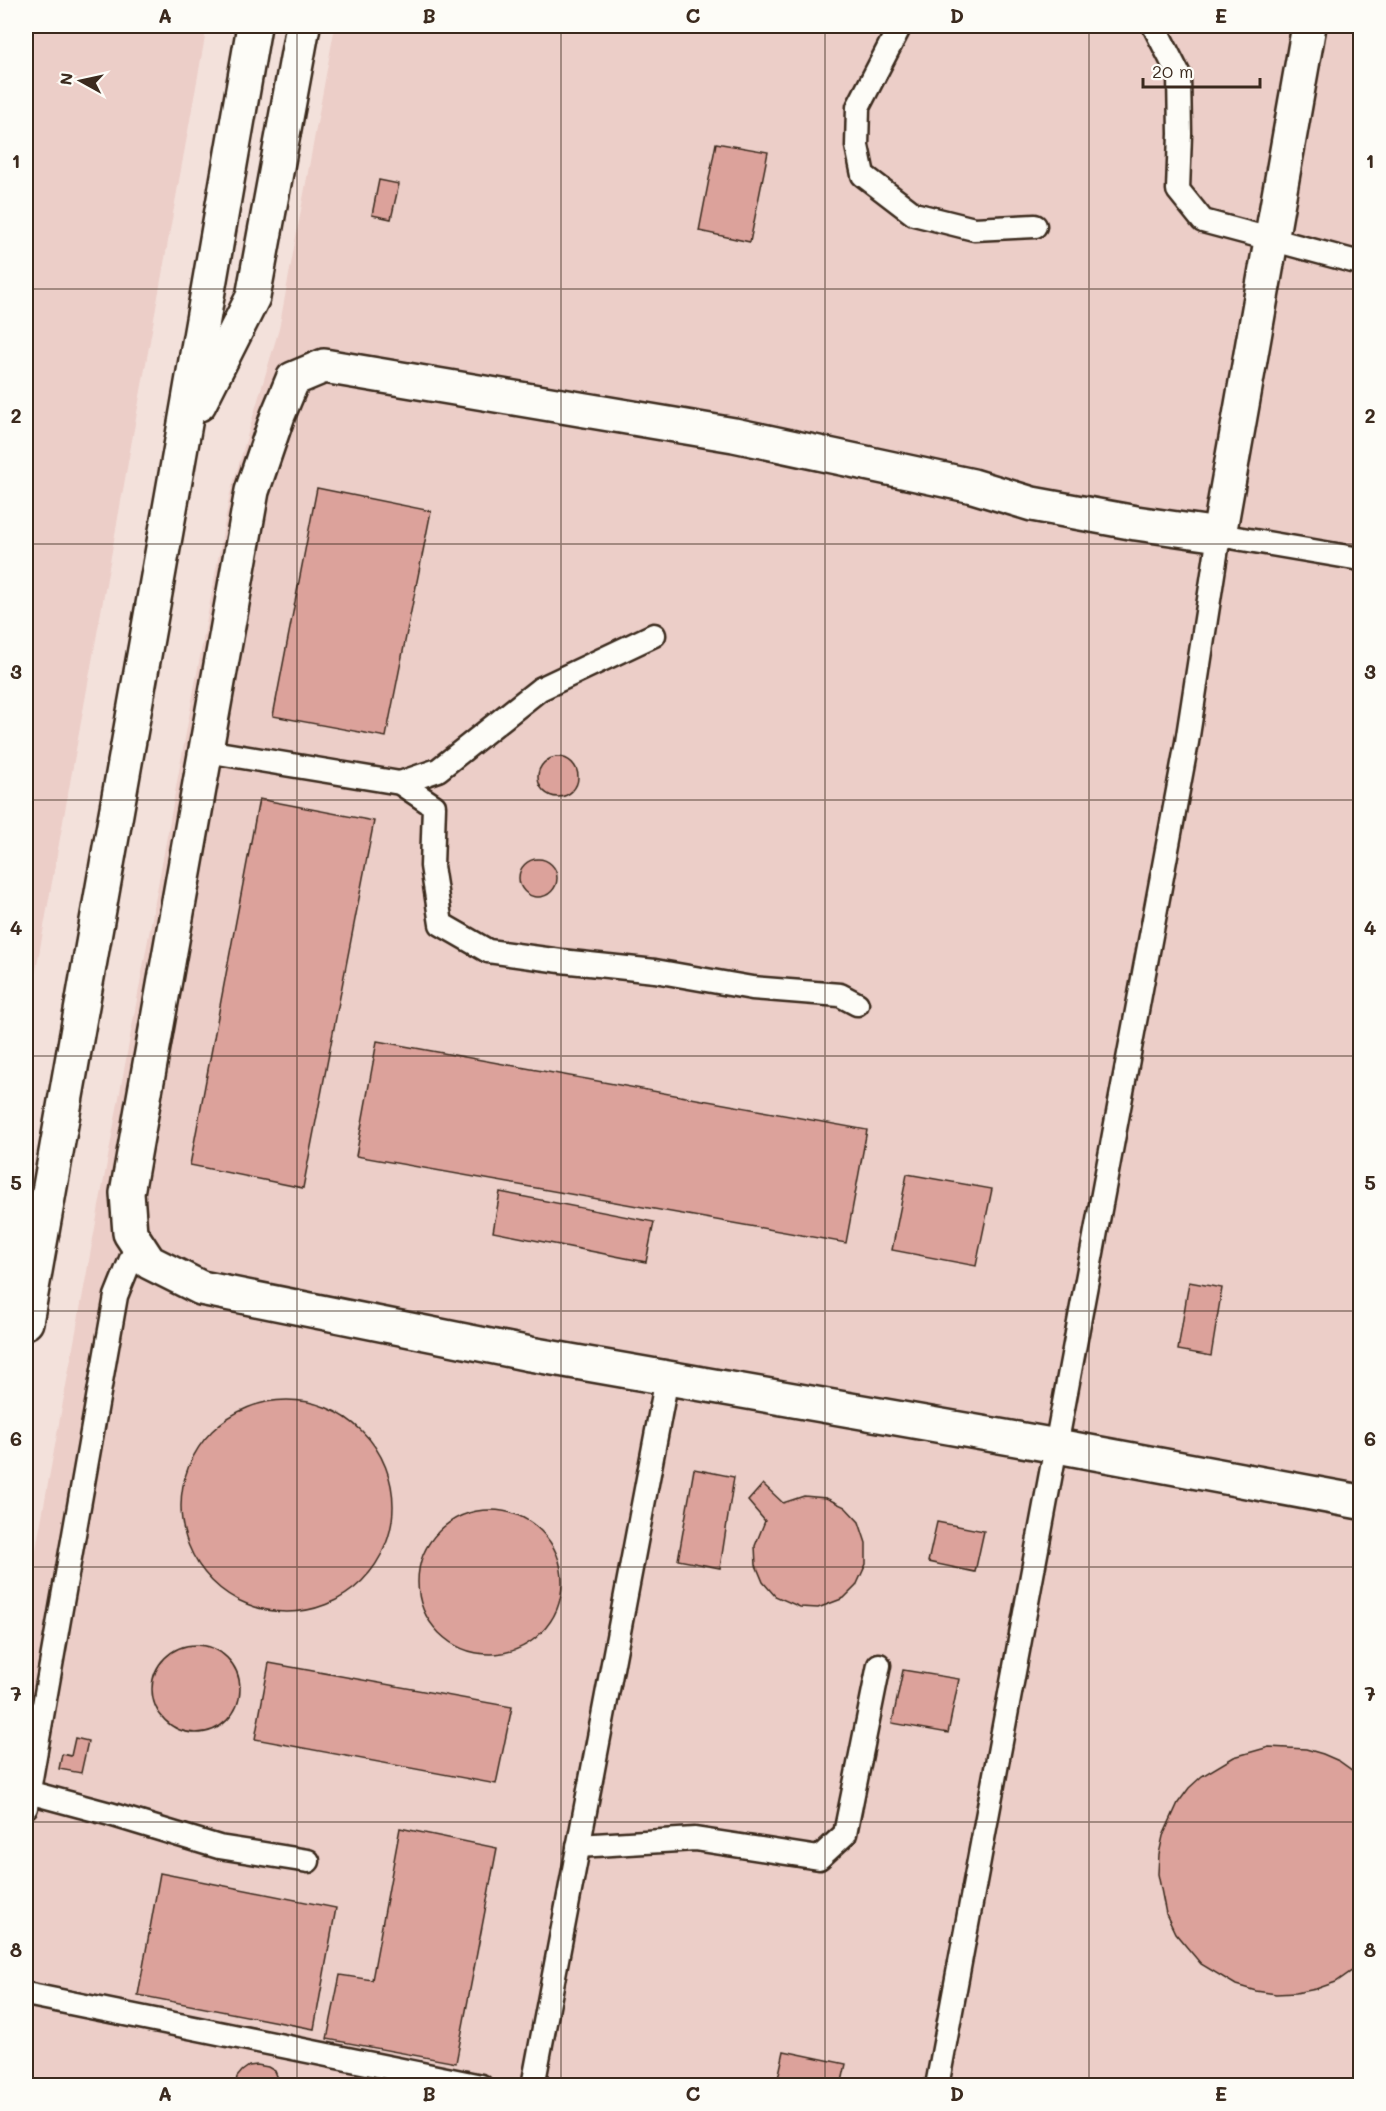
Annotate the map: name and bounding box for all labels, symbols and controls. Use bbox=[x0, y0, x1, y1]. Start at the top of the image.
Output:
text: A bbox=[158, 2, 172, 28]
text: B bbox=[422, 2, 436, 28]
text: C bbox=[686, 2, 701, 28]
text: D bbox=[950, 2, 964, 28]
text: E bbox=[1215, 2, 1227, 28]
north arrow bbox=[51, 51, 111, 111]
scale bar bbox=[1143, 51, 1260, 89]
text: 20 m bbox=[1152, 59, 1193, 83]
text: N bbox=[54, 71, 77, 86]
text: 1 bbox=[12, 147, 20, 173]
text: 1 bbox=[1366, 147, 1374, 173]
text: 2 bbox=[10, 402, 22, 428]
text: 2 bbox=[1364, 402, 1376, 428]
text: 3 bbox=[10, 658, 22, 684]
text: 3 bbox=[1364, 658, 1376, 684]
text: 4 bbox=[10, 914, 23, 940]
text: 4 bbox=[1364, 914, 1377, 940]
text: 5 bbox=[10, 1169, 22, 1195]
text: 5 bbox=[1364, 1169, 1376, 1195]
text: 6 bbox=[10, 1425, 22, 1451]
text: 6 bbox=[1364, 1425, 1376, 1451]
text: 7 bbox=[10, 1680, 22, 1706]
text: 7 bbox=[1364, 1680, 1376, 1706]
text: 8 bbox=[10, 1936, 22, 1962]
text: 8 bbox=[1364, 1936, 1376, 1962]
text: A bbox=[158, 2080, 172, 2106]
text: B bbox=[422, 2080, 436, 2106]
text: C bbox=[686, 2080, 701, 2106]
text: D bbox=[950, 2080, 964, 2106]
text: E bbox=[1215, 2080, 1227, 2106]

